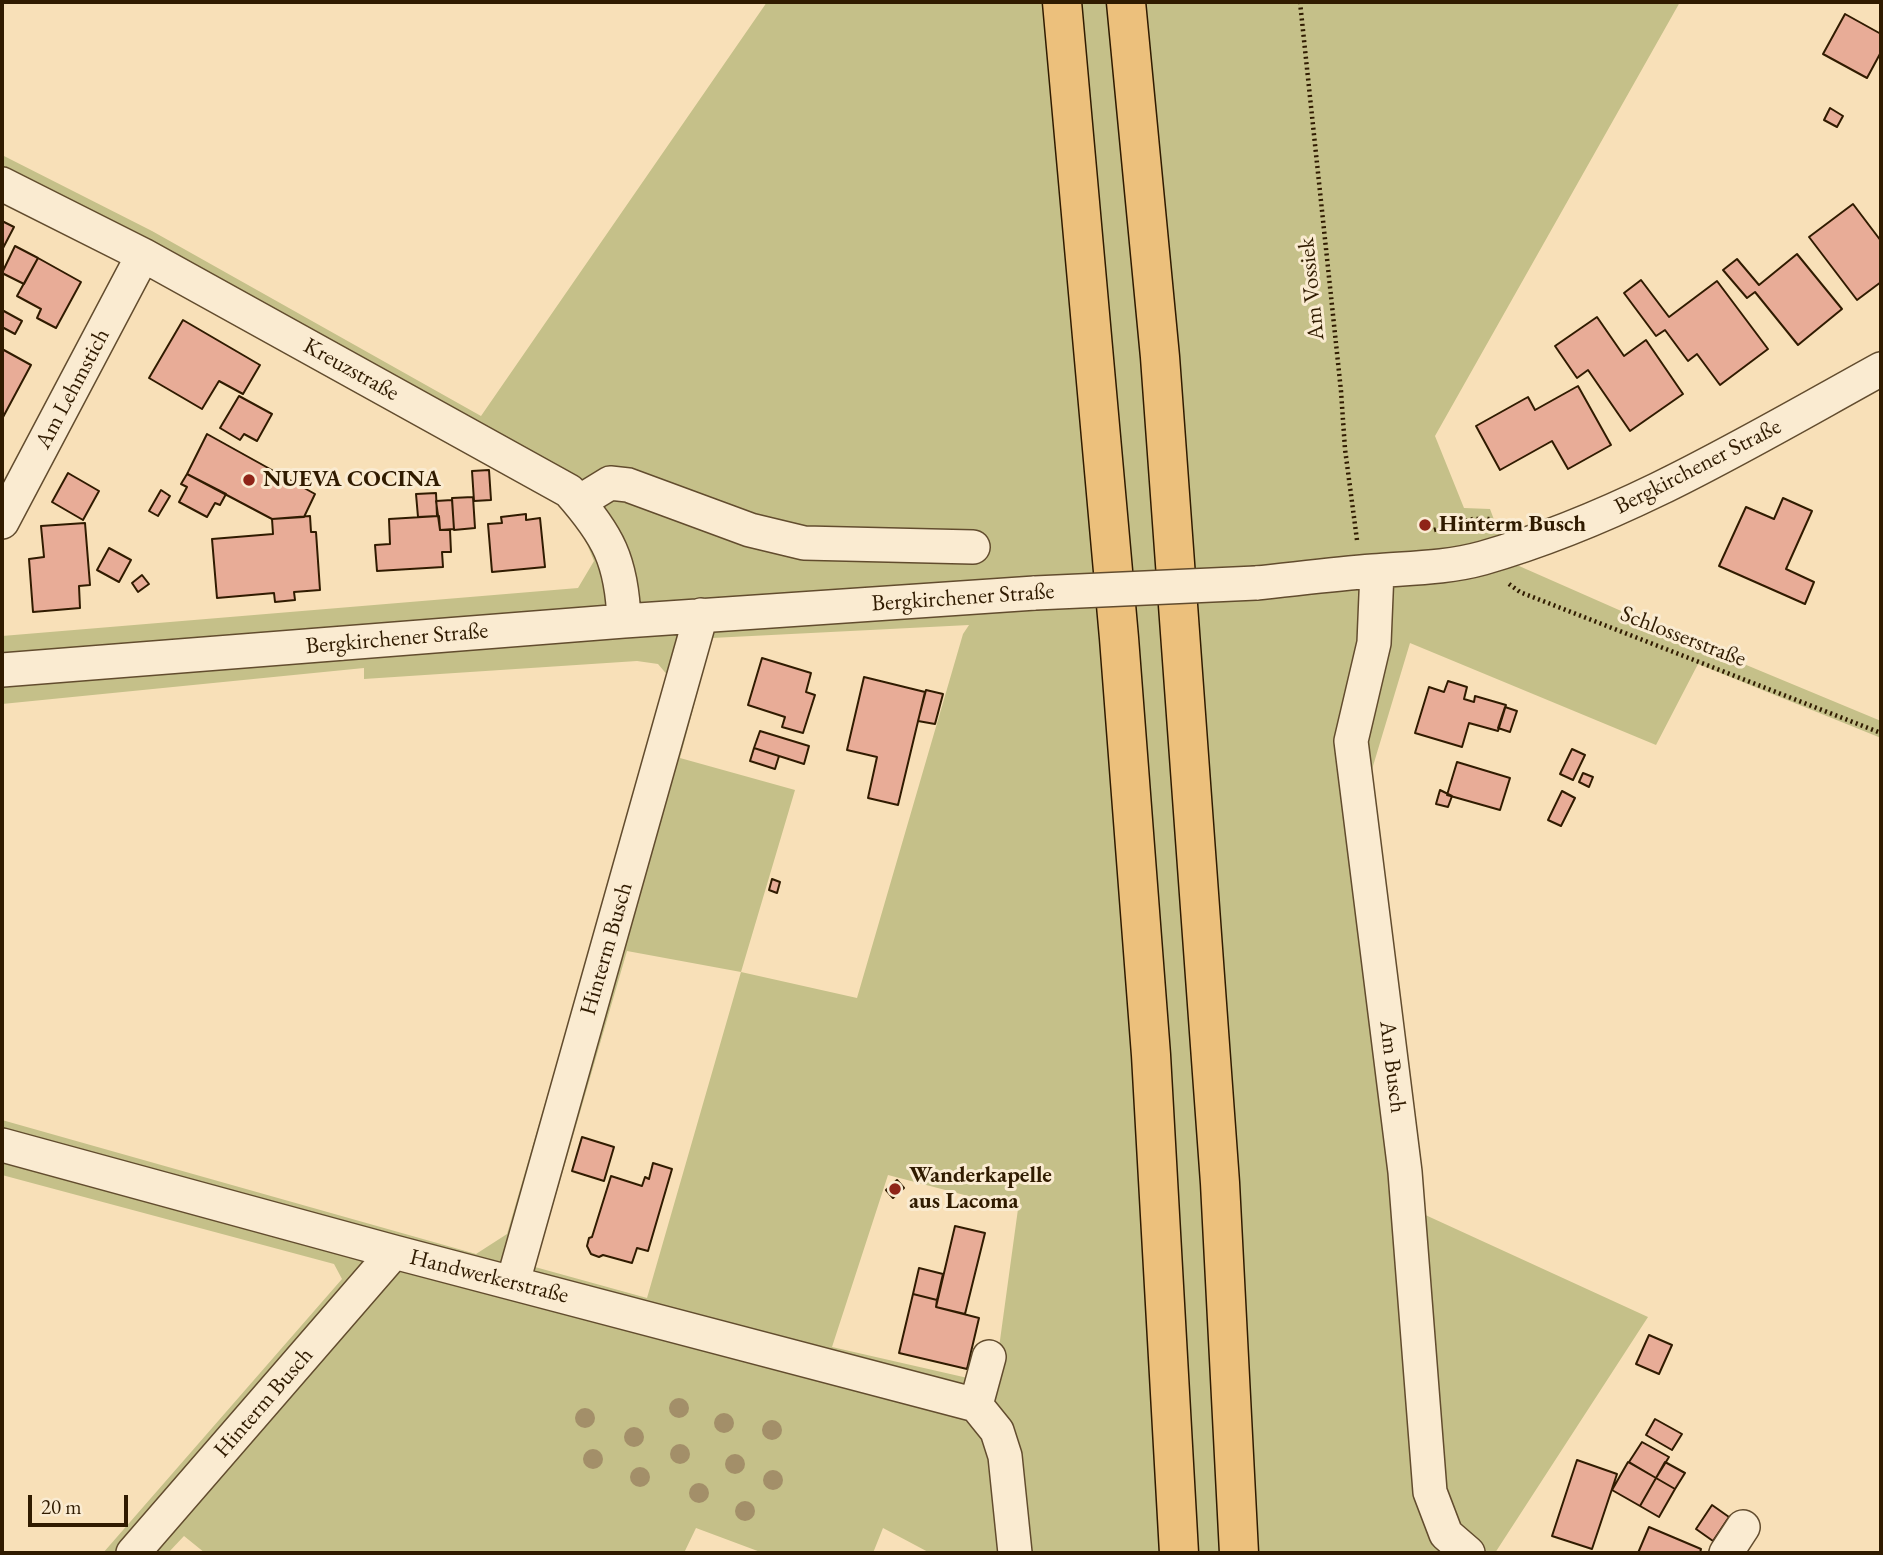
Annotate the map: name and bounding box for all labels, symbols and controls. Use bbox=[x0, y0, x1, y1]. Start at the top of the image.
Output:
street label: Am Vossiek bbox=[1293, 236, 1331, 342]
street label: Am Lehmstich bbox=[30, 324, 116, 454]
street label: Kreuzstraße bbox=[298, 332, 404, 408]
street label: Bergkirchener Straße bbox=[1610, 413, 1786, 521]
place label: NUEVA COCINA bbox=[263, 466, 441, 494]
marker: NUEVA COCINA bbox=[241, 472, 257, 488]
place label: Hinterm Busch bbox=[1439, 511, 1586, 539]
marker: Hinterm Busch bbox=[1417, 517, 1433, 533]
street label: Bergkirchener Straße bbox=[871, 578, 1055, 618]
street label: Schlosserstraße bbox=[1616, 600, 1750, 674]
street label: Bergkirchener Straße bbox=[305, 617, 489, 661]
street label: Hinterm Busch bbox=[575, 879, 639, 1019]
street label: Am Busch bbox=[1373, 1019, 1411, 1115]
place label: Wanderkapelle aus Lacoma bbox=[909, 1162, 1052, 1216]
marker: Wanderkapelle aus Lacoma bbox=[887, 1181, 903, 1197]
street label: Handwerkerstraße bbox=[407, 1244, 571, 1310]
street label: Hinterm Busch bbox=[209, 1342, 319, 1464]
scale bar bbox=[32, 1482, 131, 1526]
text: 20 m bbox=[41, 1493, 82, 1520]

